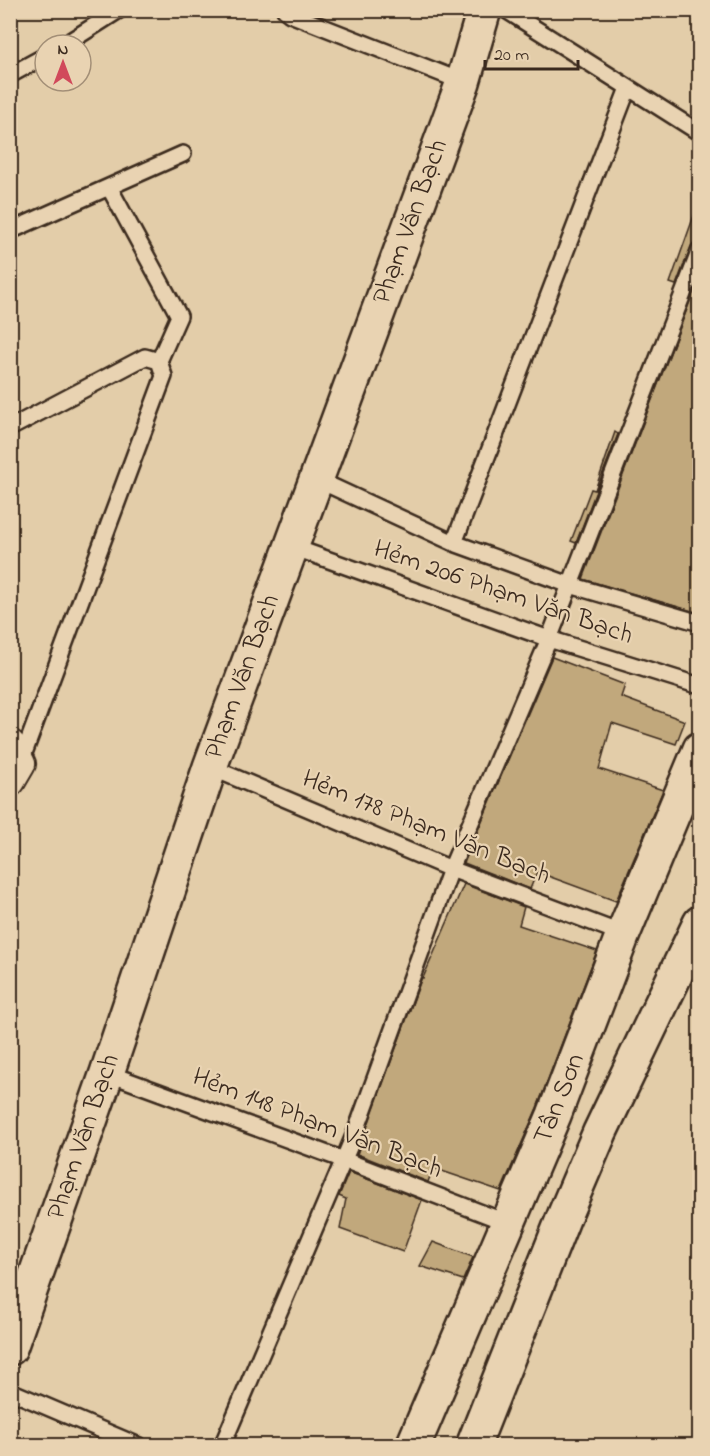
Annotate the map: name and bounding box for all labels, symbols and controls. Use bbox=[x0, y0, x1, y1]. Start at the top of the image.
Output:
north arrow bbox=[33, 33, 93, 93]
scale bar bbox=[485, 33, 578, 71]
text: N bbox=[58, 38, 69, 62]
text: 20 m bbox=[494, 43, 529, 69]
street label: Phạm Văn Bạch bbox=[363, 134, 459, 310]
street label: Hẻm 206 Phạm Văn Bạch bbox=[368, 530, 638, 656]
street label: Phạm Văn Bạch bbox=[195, 589, 291, 765]
street label: Hẻm 178 Phạm Văn Bạch bbox=[296, 760, 556, 896]
street label: Tân Sơn bbox=[524, 1048, 596, 1150]
street label: Phạm Văn Bạch bbox=[37, 1049, 131, 1225]
street label: Hẻm 148 Phạm Văn Bạch bbox=[186, 1058, 448, 1190]

